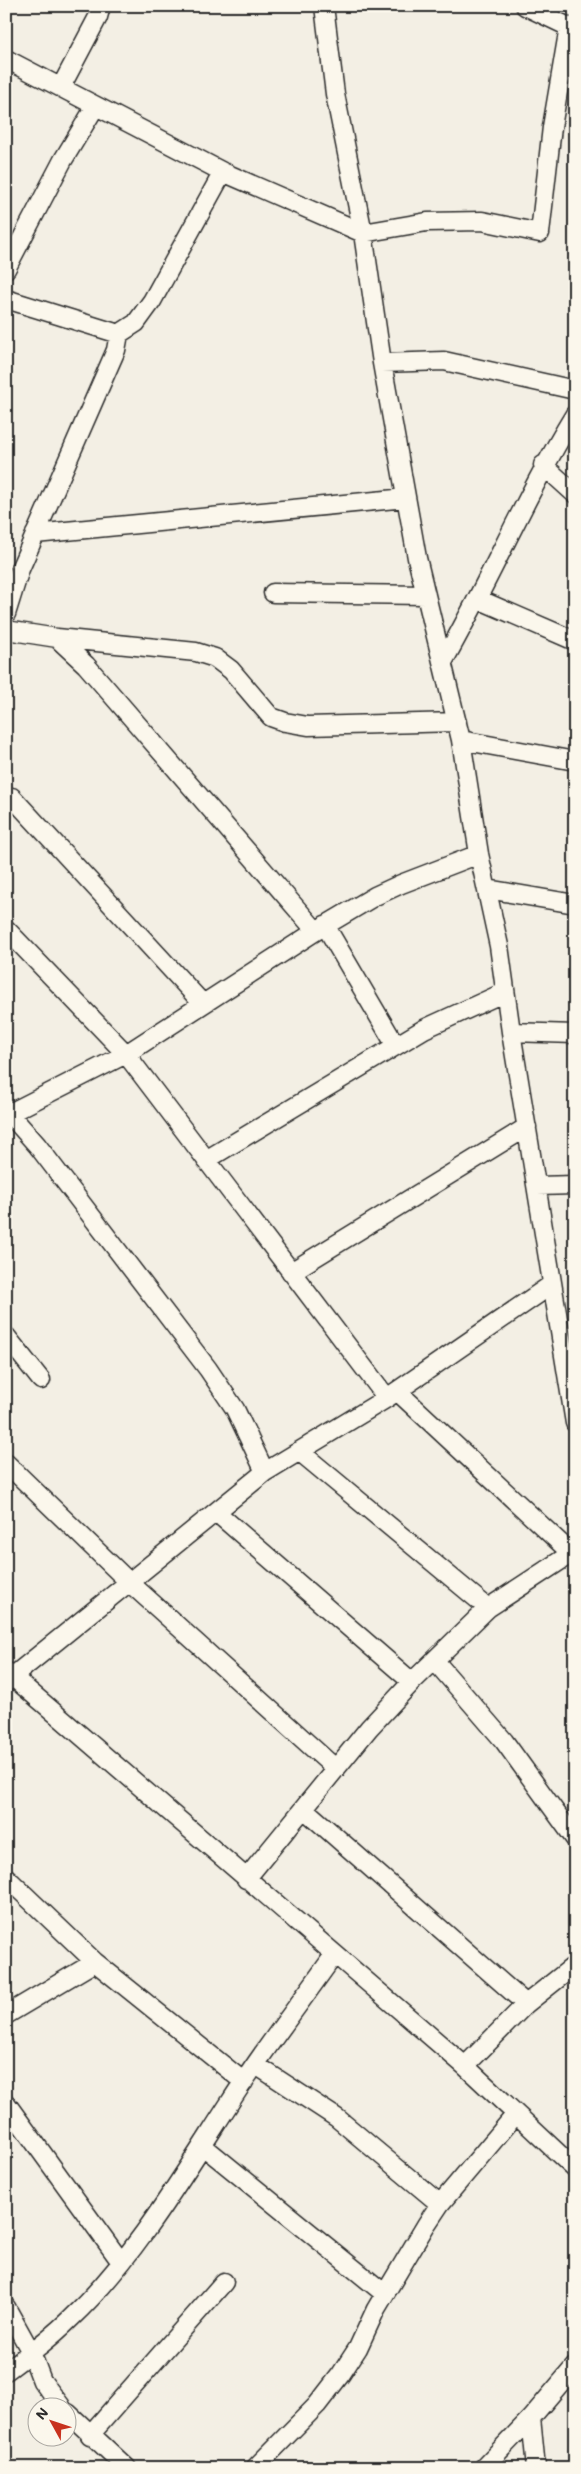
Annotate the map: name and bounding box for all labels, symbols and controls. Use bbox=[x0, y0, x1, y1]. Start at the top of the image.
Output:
north arrow bbox=[28, 2396, 78, 2446]
text: N bbox=[31, 2403, 52, 2424]

